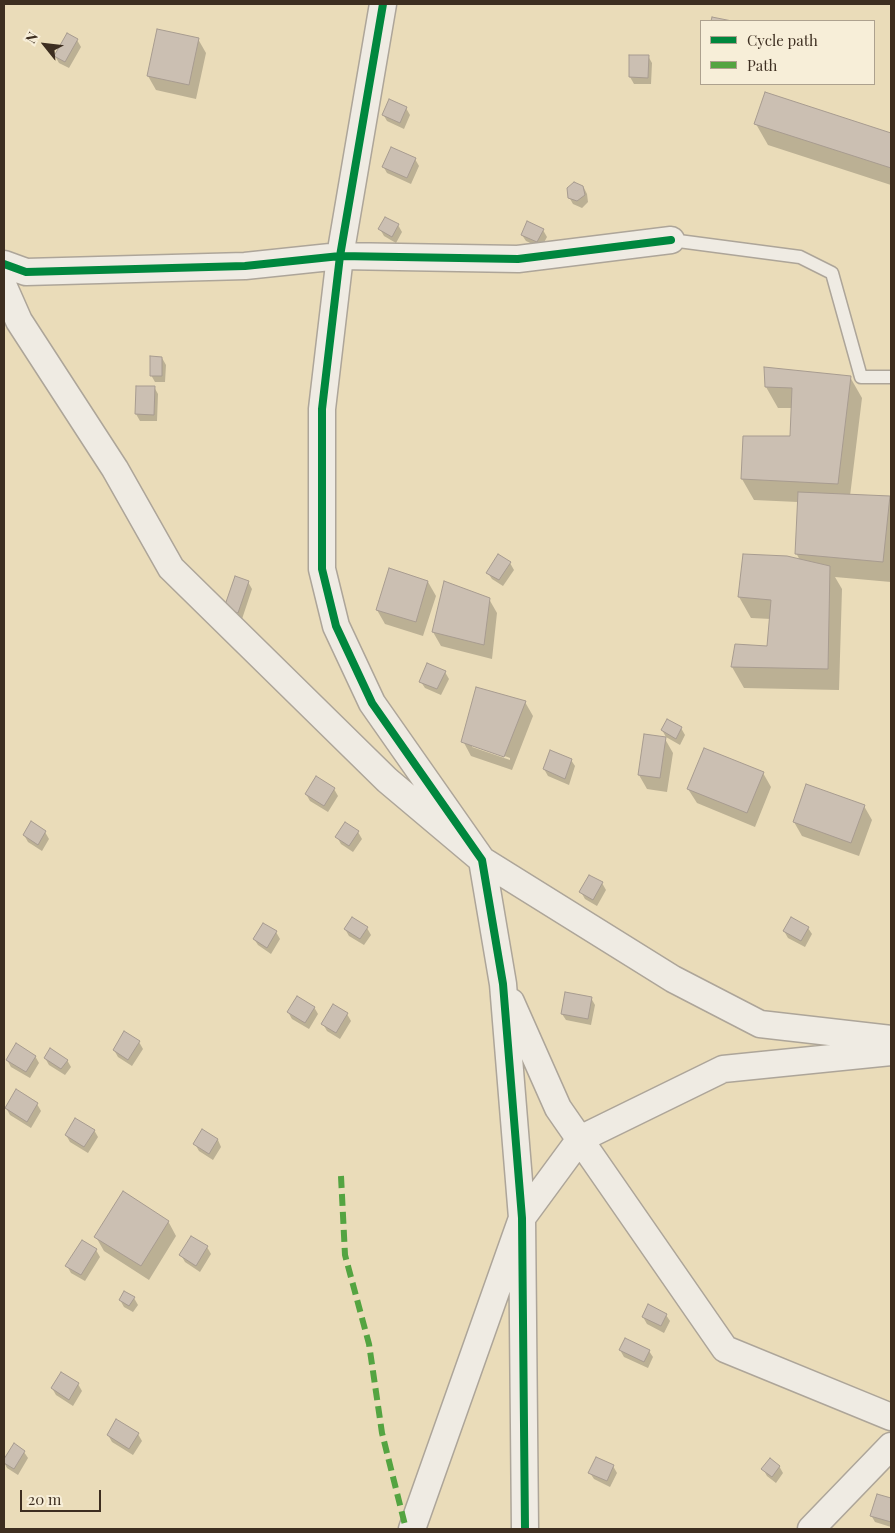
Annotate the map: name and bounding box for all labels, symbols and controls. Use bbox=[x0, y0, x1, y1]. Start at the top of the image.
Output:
north arrow bbox=[20, 20, 70, 70]
legend bbox=[700, 20, 875, 85]
text: N bbox=[21, 28, 42, 47]
text: Cycle path bbox=[747, 30, 818, 50]
text: Path bbox=[747, 55, 777, 75]
scale bar bbox=[22, 1480, 104, 1512]
text: 20 m bbox=[28, 1489, 61, 1509]

